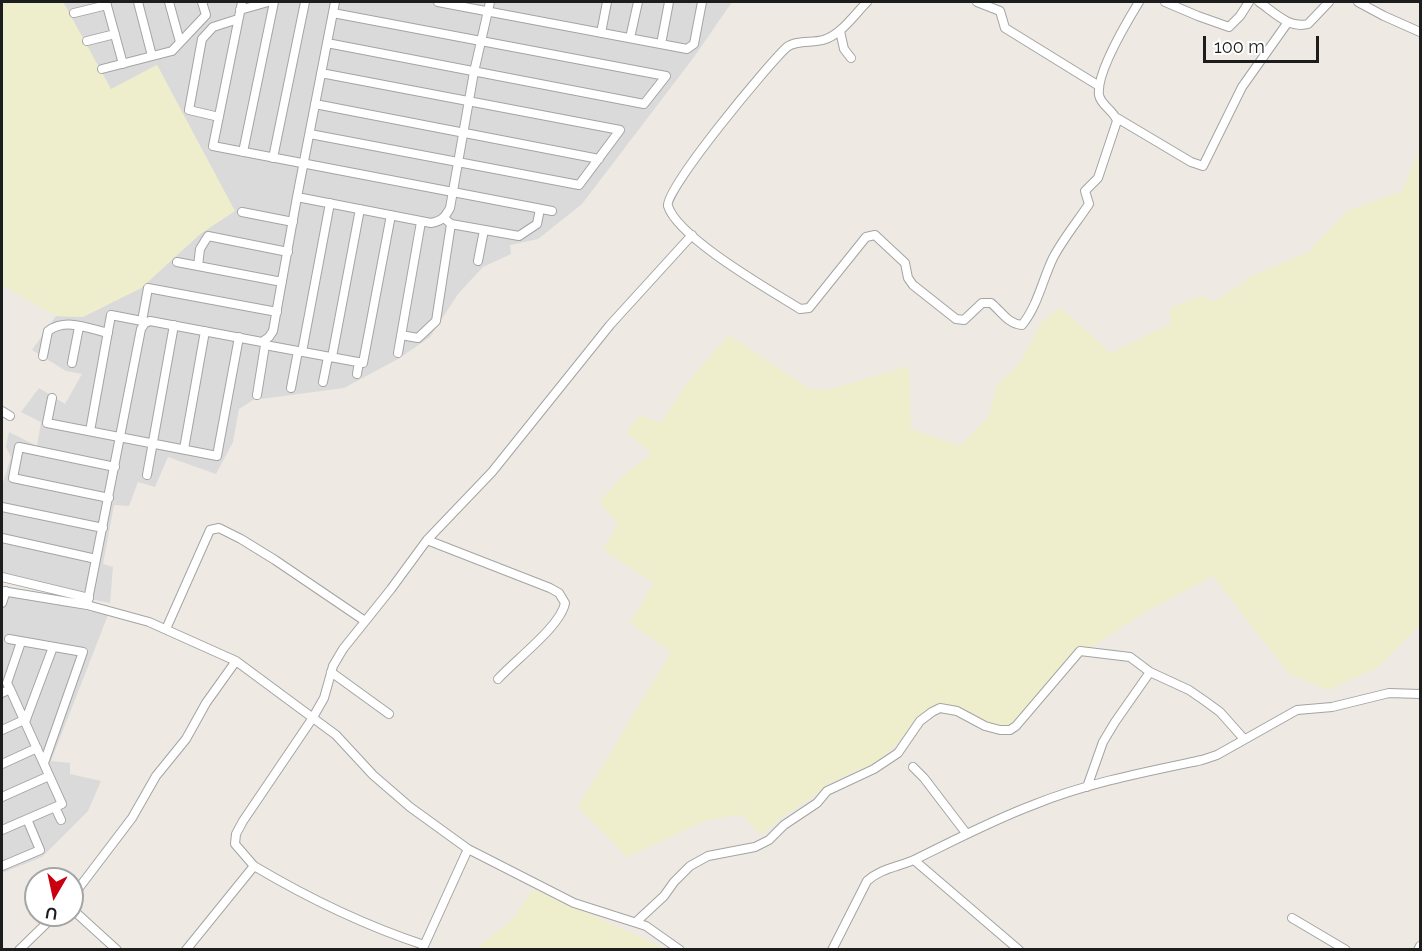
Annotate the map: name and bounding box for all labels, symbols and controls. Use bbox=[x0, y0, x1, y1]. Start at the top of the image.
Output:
scale bar bbox=[1206, 24, 1322, 62]
text: 100 m bbox=[1214, 36, 1265, 57]
north arrow bbox=[24, 867, 84, 927]
text: U bbox=[44, 903, 59, 924]

